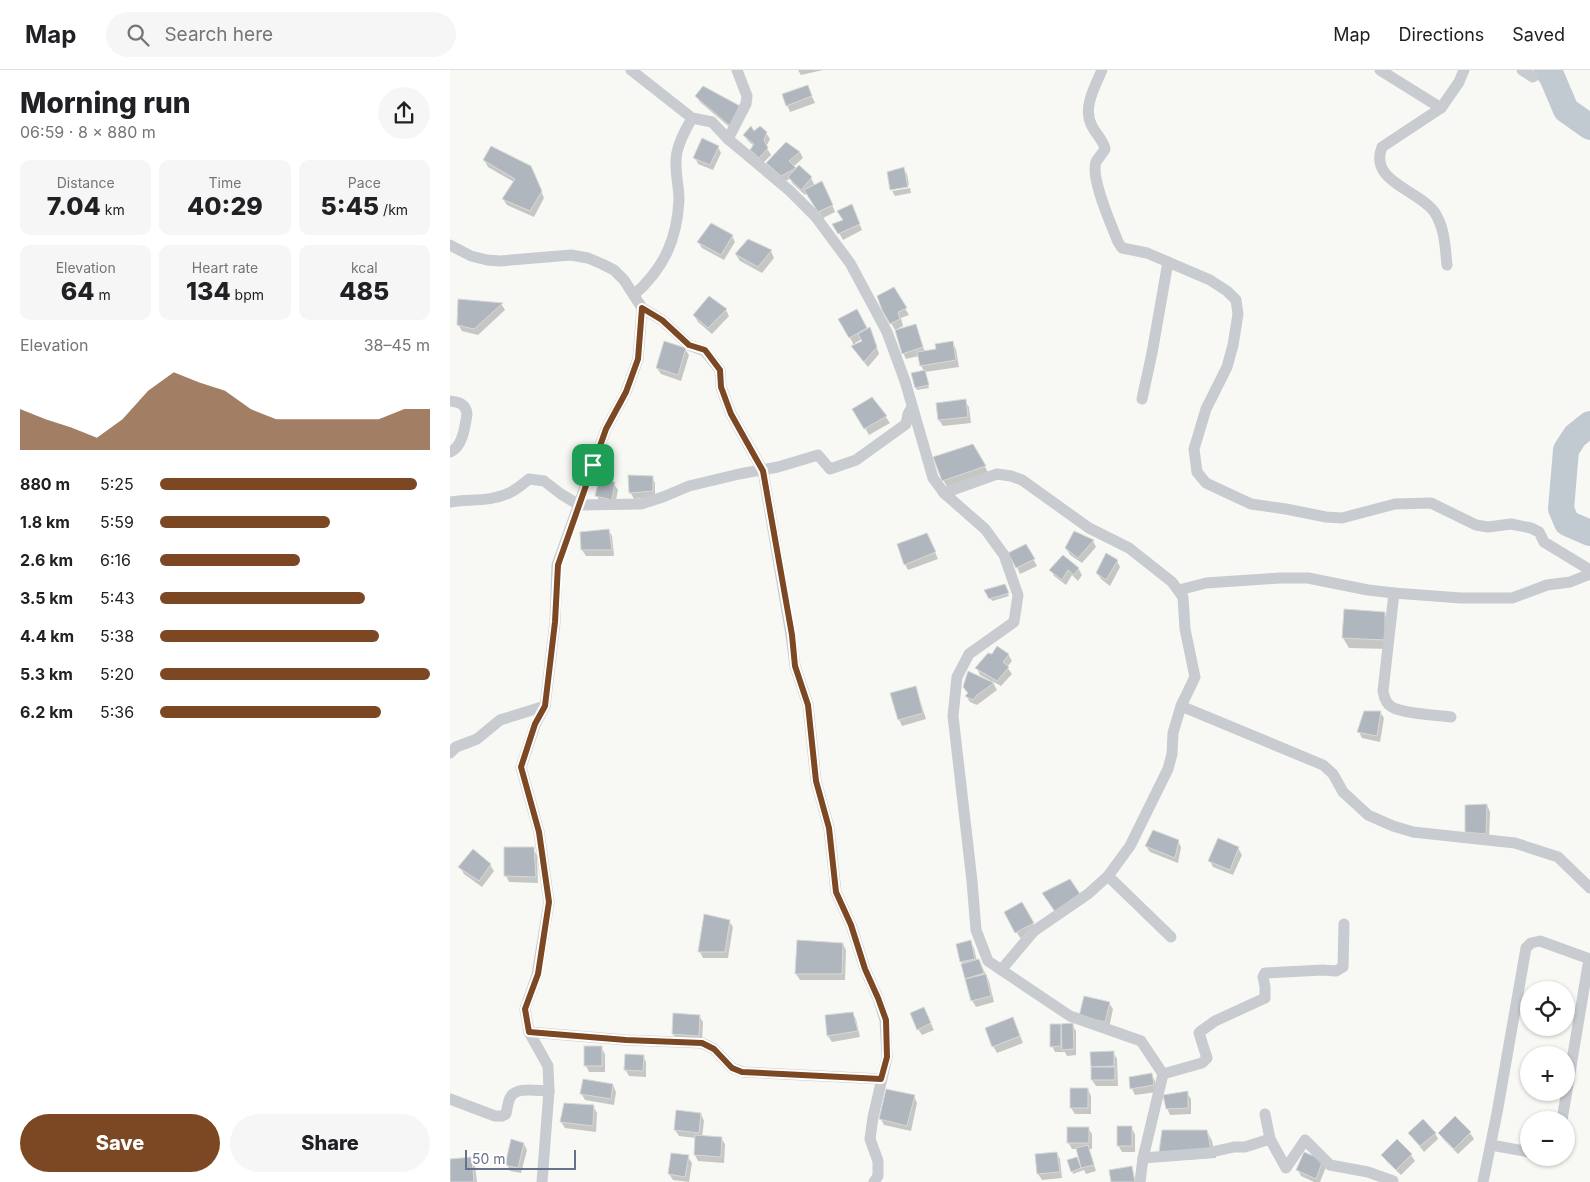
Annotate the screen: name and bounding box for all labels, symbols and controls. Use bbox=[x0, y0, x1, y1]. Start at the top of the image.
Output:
search box bbox=[106, 12, 456, 57]
text: Map bbox=[25, 20, 76, 49]
icon: search bbox=[124, 21, 152, 49]
text: Search here bbox=[164, 23, 273, 46]
text: Map bbox=[1333, 24, 1371, 45]
text: Directions bbox=[1399, 24, 1484, 45]
text: Saved bbox=[1512, 24, 1565, 45]
text: Morning run bbox=[20, 86, 190, 120]
button: share bbox=[378, 87, 430, 139]
text: 06:59 · 8 × 880 m bbox=[20, 122, 156, 142]
text: Distance bbox=[57, 174, 115, 191]
text: Time bbox=[209, 174, 241, 191]
text: Pace bbox=[348, 174, 381, 191]
text: 7.04 bbox=[47, 191, 101, 221]
text: 40:29 bbox=[187, 191, 263, 221]
text: 5:45 bbox=[321, 191, 379, 221]
text: km bbox=[101, 201, 125, 218]
text: /km bbox=[379, 201, 408, 218]
text: Elevation bbox=[56, 259, 116, 276]
text: Heart rate bbox=[192, 259, 258, 276]
text: kcal bbox=[351, 259, 378, 276]
text: 64 bbox=[61, 276, 94, 306]
text: 134 bbox=[186, 276, 231, 306]
text: 485 bbox=[339, 276, 389, 306]
text: m bbox=[94, 286, 111, 303]
text: bpm bbox=[231, 286, 264, 303]
text: Elevation bbox=[20, 335, 89, 355]
text: 38–45 m bbox=[364, 335, 430, 355]
pin bbox=[572, 444, 614, 486]
icon: arrive bbox=[579, 451, 607, 479]
text: 880 m bbox=[20, 474, 70, 494]
text: 5:25 bbox=[100, 474, 134, 494]
text: 1.8 km bbox=[20, 512, 70, 532]
text: 5:59 bbox=[100, 512, 134, 532]
text: 2.6 km bbox=[20, 550, 73, 570]
text: 6:16 bbox=[100, 550, 131, 570]
text: 3.5 km bbox=[20, 588, 73, 608]
text: 5:43 bbox=[100, 588, 135, 608]
text: 4.4 km bbox=[20, 626, 74, 646]
text: 5:38 bbox=[100, 626, 134, 646]
text: 5.3 km bbox=[20, 664, 73, 684]
text: 5:20 bbox=[100, 664, 134, 684]
text: 6.2 km bbox=[20, 702, 73, 722]
text: 5:36 bbox=[100, 702, 134, 722]
map controls bbox=[1520, 981, 1575, 1166]
button: locate bbox=[1520, 981, 1575, 1036]
button: + bbox=[1520, 1046, 1575, 1101]
button: − bbox=[1520, 1111, 1575, 1166]
button: Save bbox=[20, 1114, 220, 1172]
button: Share bbox=[230, 1114, 430, 1172]
scale bar bbox=[465, 1147, 576, 1170]
text: 50 m bbox=[472, 1150, 506, 1167]

